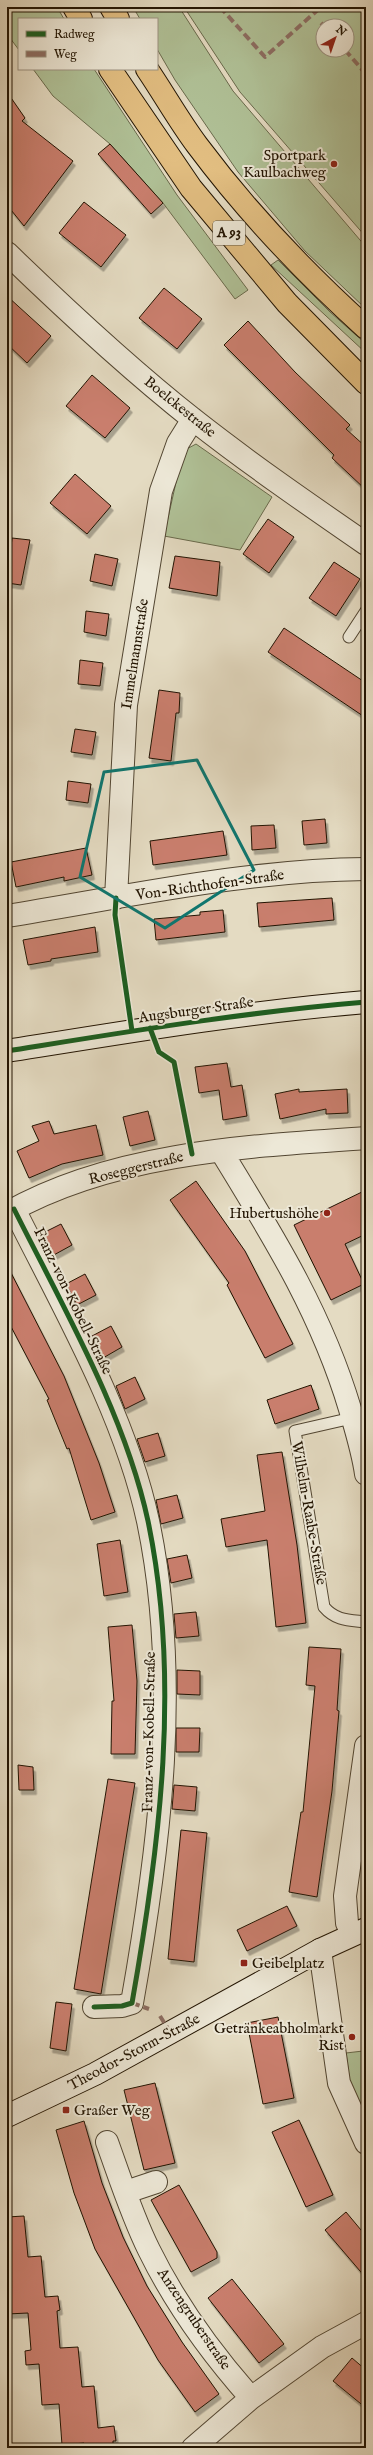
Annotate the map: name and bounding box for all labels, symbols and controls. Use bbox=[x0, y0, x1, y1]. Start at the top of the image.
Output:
legend bbox=[18, 18, 158, 70]
north arrow bbox=[315, 18, 355, 58]
text: N bbox=[332, 22, 349, 40]
text: Radweg bbox=[54, 27, 95, 42]
text: Weg bbox=[54, 47, 77, 62]
place label: Sportpark Kaulbachweg bbox=[243, 146, 327, 182]
marker: Sportpark Kaulbachweg bbox=[329, 159, 339, 169]
road number: A 93 bbox=[213, 221, 245, 245]
street label: Boelckestraße bbox=[140, 372, 220, 442]
street label: Immelmannstraße bbox=[117, 597, 153, 711]
street label: Von-Richthofen-Straße bbox=[134, 865, 285, 905]
street label: Augsburger Straße bbox=[136, 993, 255, 1028]
street label: Roseggerstraße bbox=[87, 1147, 186, 1189]
place label: Hubertushöhe bbox=[229, 1204, 319, 1223]
marker: Hubertushöhe bbox=[322, 1208, 332, 1218]
street label: Franz-von-Kobell-Straße bbox=[29, 1224, 117, 1378]
street label: Wilhelm-Raabe-Straße bbox=[287, 1440, 331, 1586]
street label: Franz-von-Kobell-Straße bbox=[138, 1651, 160, 1813]
place label: Geibelplatz bbox=[252, 1954, 325, 1973]
marker: Geibelplatz bbox=[239, 1958, 249, 1968]
street label: Theodor-Storm-Straße bbox=[65, 2009, 203, 2095]
place label: Getränkeabholmarkt Rist bbox=[214, 2019, 344, 2055]
marker: Getränkeabholmarkt Rist bbox=[347, 2032, 357, 2042]
place label: Graßer Weg bbox=[74, 2101, 151, 2120]
marker: Graßer Weg bbox=[61, 2105, 71, 2115]
street label: Anzengruberstraße bbox=[152, 2264, 235, 2374]

